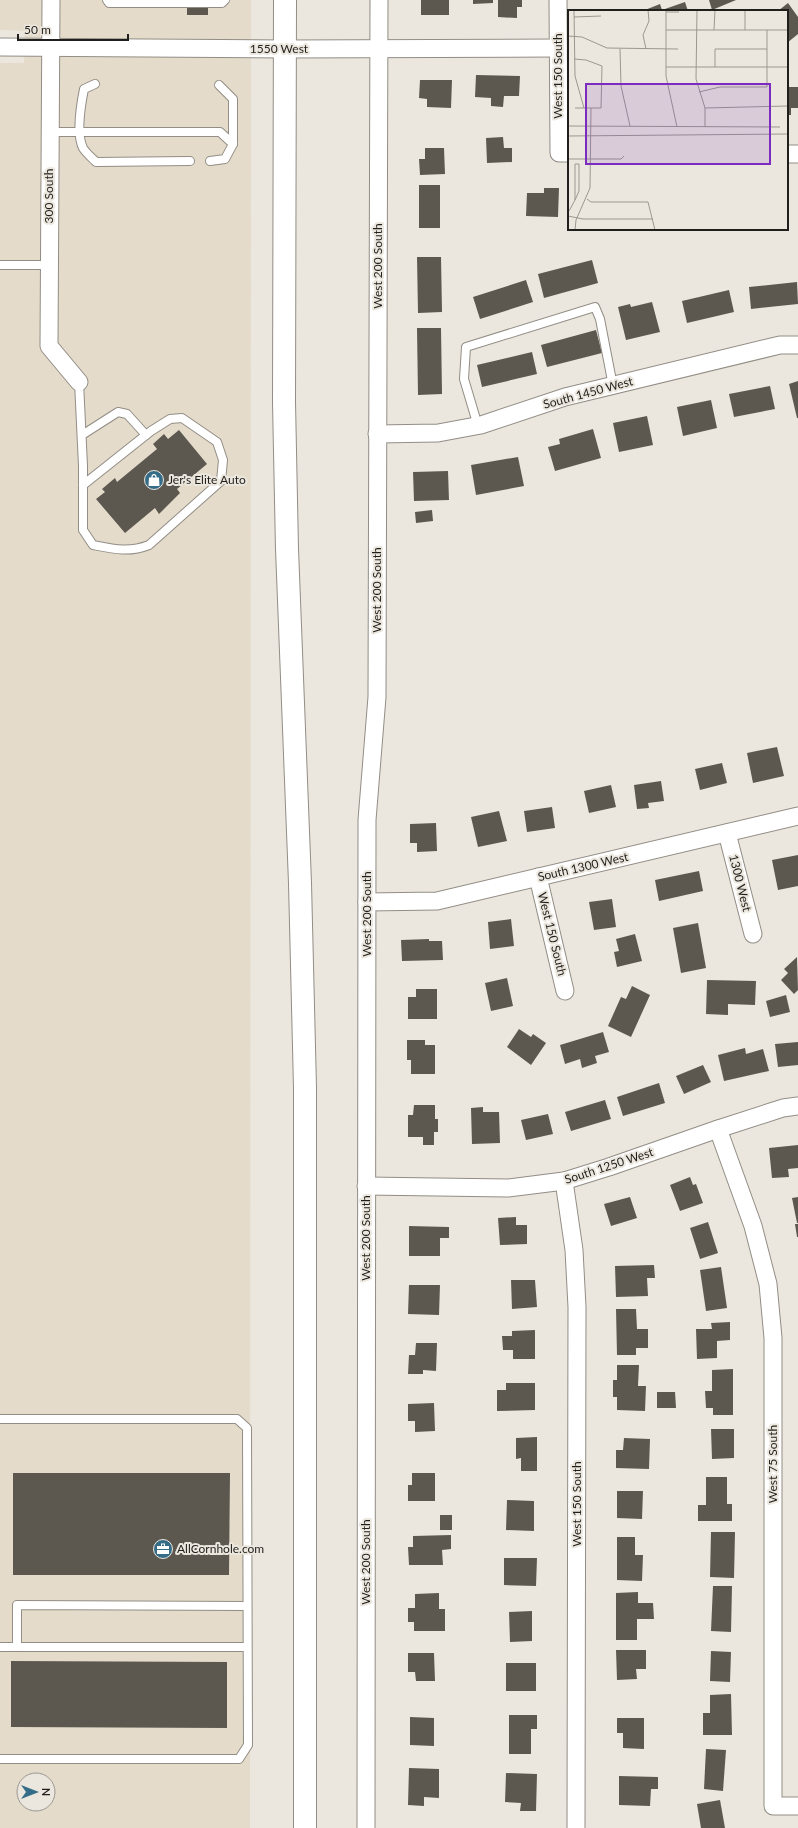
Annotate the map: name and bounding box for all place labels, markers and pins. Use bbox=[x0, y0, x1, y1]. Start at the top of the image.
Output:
shop icon: Jer's Elite Auto bbox=[143, 469, 165, 491]
place label: Jer's Elite Auto bbox=[168, 472, 246, 487]
office icon: AllCornhole.com bbox=[152, 1538, 174, 1560]
place label: AllCornhole.com bbox=[177, 1541, 264, 1556]

